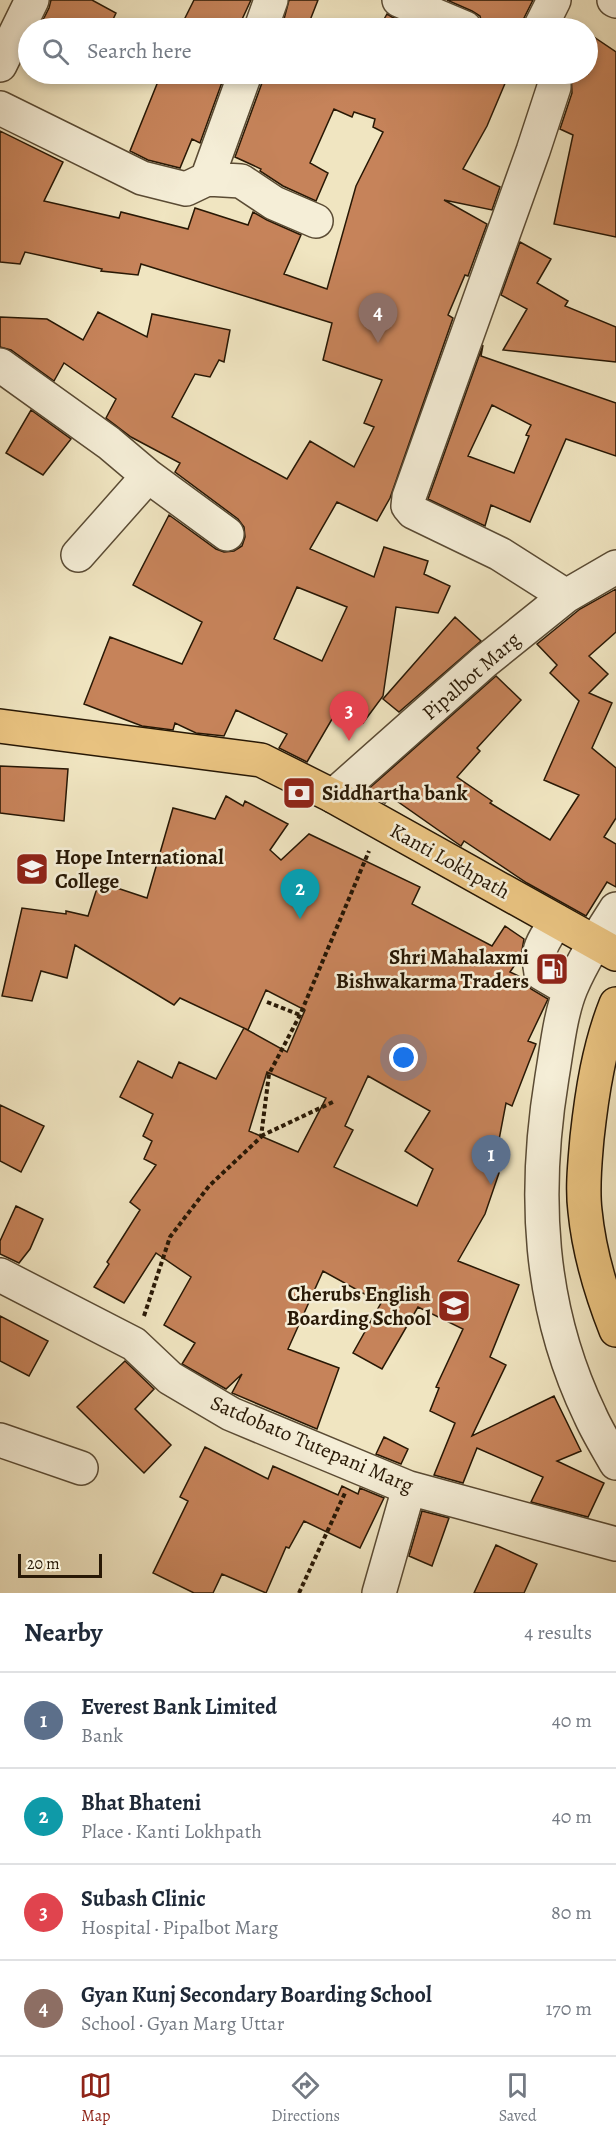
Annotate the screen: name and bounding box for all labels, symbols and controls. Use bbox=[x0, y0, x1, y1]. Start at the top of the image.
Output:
search box bbox=[18, 18, 598, 84]
icon: search bbox=[39, 35, 72, 68]
text: Search here bbox=[87, 36, 192, 66]
pin: 4 bbox=[358, 294, 398, 343]
street label: Pipalbot Marg bbox=[416, 625, 526, 726]
pin: 3 bbox=[330, 692, 368, 741]
bank icon: Siddhartha bank bbox=[281, 775, 317, 811]
place label: Siddhartha bank bbox=[322, 779, 468, 807]
street label: Kanti Lokhpath bbox=[385, 817, 515, 905]
place label: Hope International College bbox=[55, 843, 224, 895]
school or university icon: Hope International College bbox=[14, 851, 50, 887]
pin: 2 bbox=[280, 870, 320, 919]
place label: Shri Mahalaxmi Bishwakarma Traders bbox=[336, 943, 529, 995]
fuel station icon: Shri Mahalaxmi Bishwakarma Traders bbox=[534, 951, 570, 987]
your location bbox=[389, 1043, 418, 1072]
pin: 1 bbox=[472, 1136, 510, 1185]
place label: Cherubs English Boarding School bbox=[286, 1280, 431, 1332]
school or university icon: Cherubs English Boarding School bbox=[436, 1288, 472, 1324]
street label: Satdobato Tutepani Marg bbox=[206, 1389, 418, 1500]
scale bar bbox=[18, 1551, 102, 1578]
text: 20 m bbox=[27, 1553, 60, 1575]
text: Nearby bbox=[24, 1615, 103, 1650]
text: 4 results bbox=[524, 1619, 592, 1646]
text: Everest Bank Limited bbox=[81, 1692, 277, 1722]
text: 1 bbox=[40, 1707, 47, 1734]
text: 40 m bbox=[552, 1707, 592, 1734]
text: Bank bbox=[81, 1722, 123, 1749]
text: Bhat Bhateni bbox=[81, 1788, 201, 1818]
text: 2 bbox=[39, 1803, 48, 1830]
text: 40 m bbox=[552, 1803, 592, 1830]
text: Place · Kanti Lokhpath bbox=[81, 1818, 262, 1845]
text: Subash Clinic bbox=[81, 1884, 206, 1914]
text: 3 bbox=[39, 1899, 48, 1926]
text: 80 m bbox=[551, 1899, 592, 1926]
text: Hospital · Pipalbot Marg bbox=[81, 1914, 278, 1941]
text: Gyan Kunj Secondary Boarding School bbox=[81, 1980, 432, 2010]
text: 4 bbox=[39, 1995, 48, 2022]
text: 170 m bbox=[546, 1995, 592, 2022]
text: School · Gyan Marg Uttar bbox=[81, 2010, 284, 2037]
tab: Map bbox=[79, 2069, 112, 2127]
tab: Directions bbox=[271, 2069, 340, 2127]
tab: Saved bbox=[499, 2069, 537, 2127]

